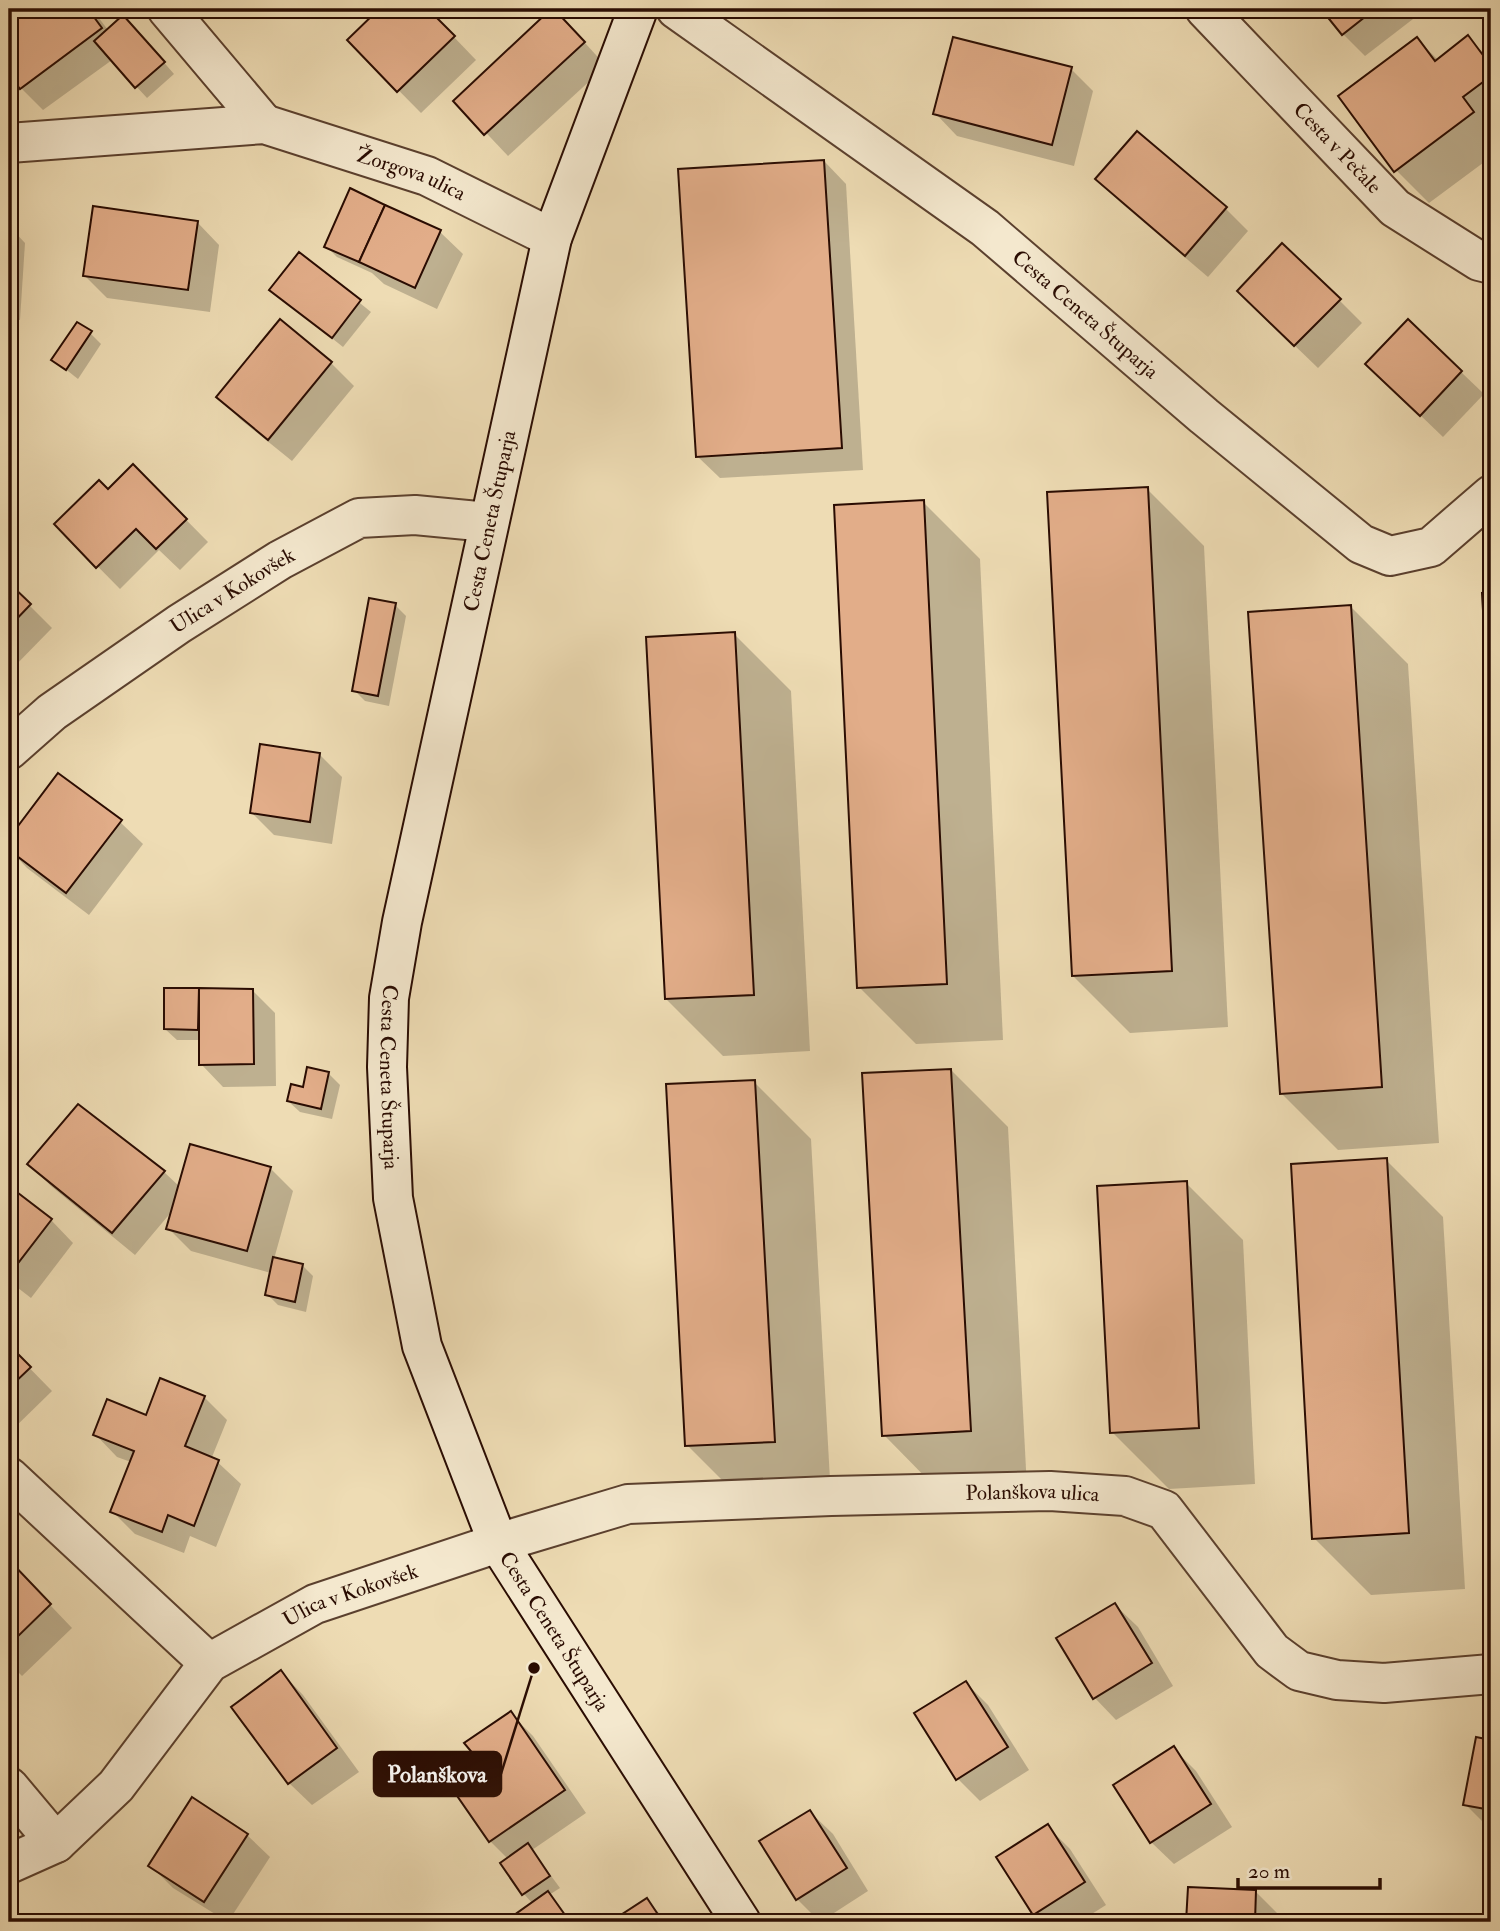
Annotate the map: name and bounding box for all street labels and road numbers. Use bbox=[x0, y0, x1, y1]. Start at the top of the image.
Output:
street label: Cesta v Pečale bbox=[1288, 96, 1388, 199]
street label: Žorgova ulica bbox=[353, 141, 471, 207]
street label: Cesta Ceneta Štuparja bbox=[1006, 244, 1165, 385]
street label: Cesta Ceneta Štuparja bbox=[458, 427, 522, 614]
street label: Ulica v Kokovšek bbox=[165, 541, 299, 640]
street label: Cesta Ceneta Štuparja bbox=[373, 982, 405, 1170]
street label: Polanškova ulica bbox=[965, 1477, 1101, 1508]
street label: Cesta Ceneta Štuparja bbox=[493, 1546, 616, 1717]
street label: Ulica v Kokovšek bbox=[278, 1557, 421, 1633]

